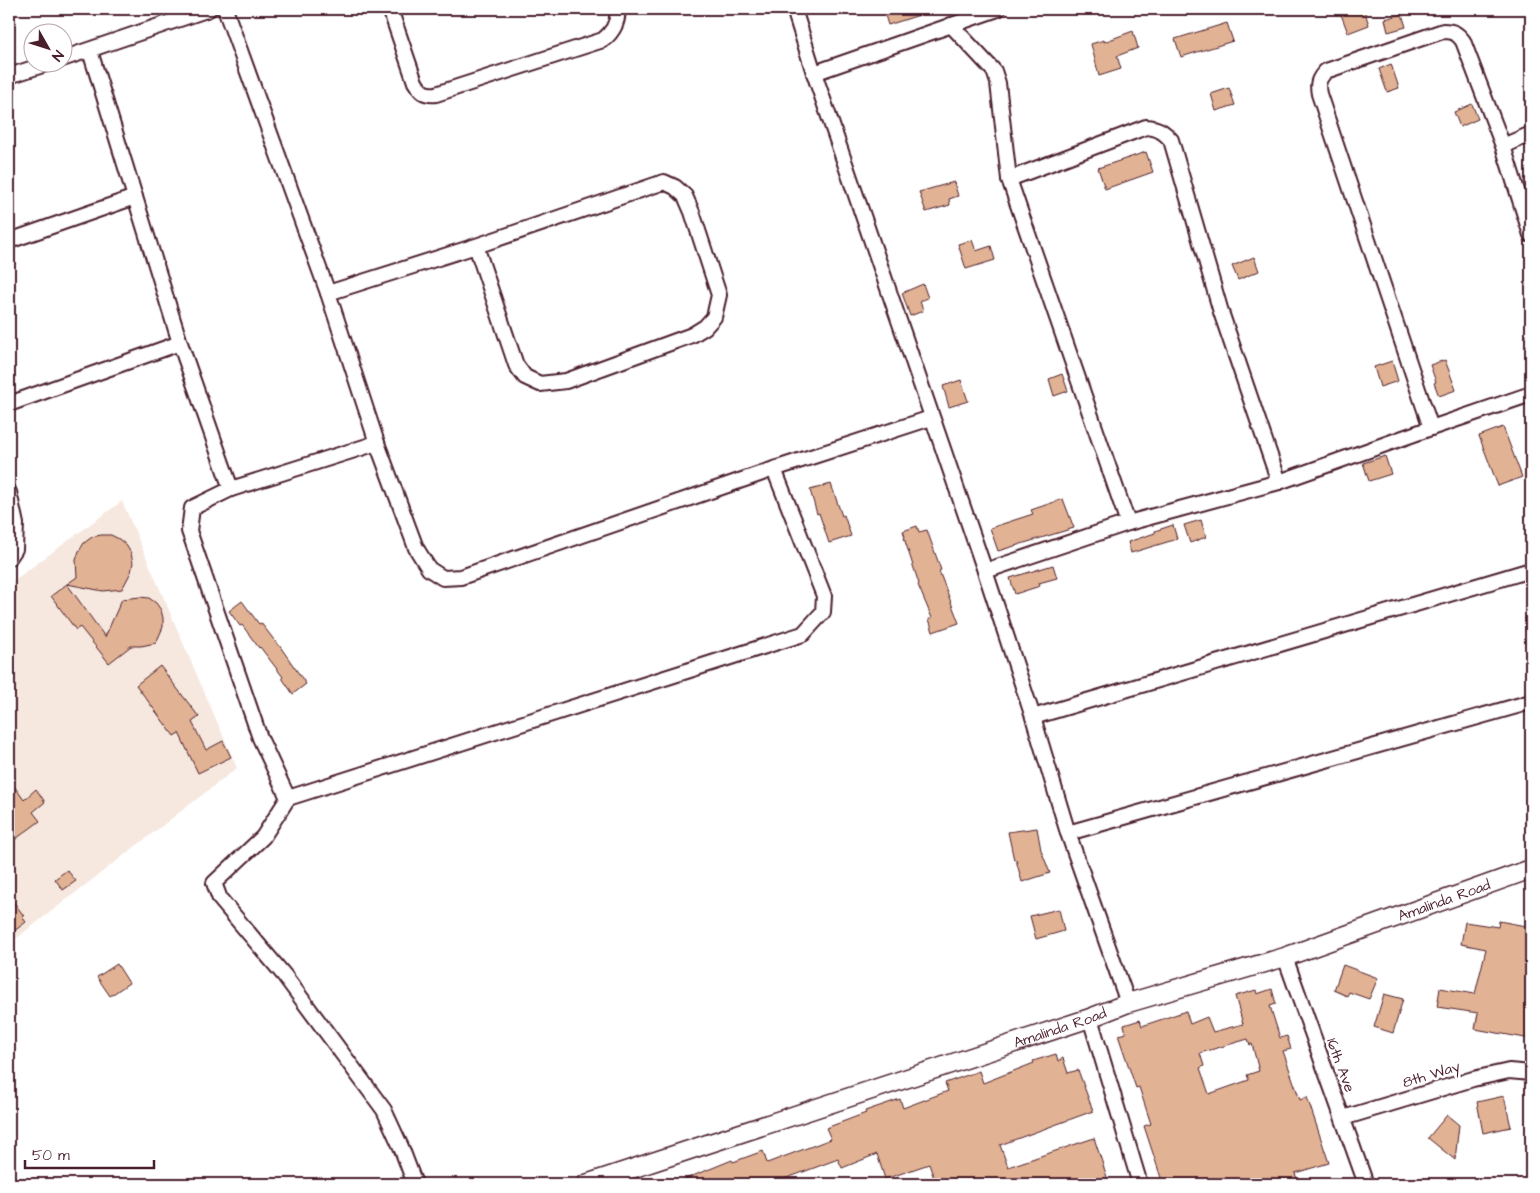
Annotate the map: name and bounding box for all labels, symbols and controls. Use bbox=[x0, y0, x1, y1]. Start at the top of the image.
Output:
north arrow bbox=[22, 22, 72, 72]
text: N bbox=[47, 46, 68, 65]
street label: Amalinda Road bbox=[1395, 874, 1494, 927]
street label: Amalinda Road bbox=[1011, 1002, 1110, 1054]
street label: 16th Ave bbox=[1321, 1035, 1360, 1095]
street label: 8th Way bbox=[1400, 1056, 1463, 1094]
scale bar bbox=[25, 1138, 154, 1170]
text: 50 m bbox=[32, 1145, 70, 1166]

